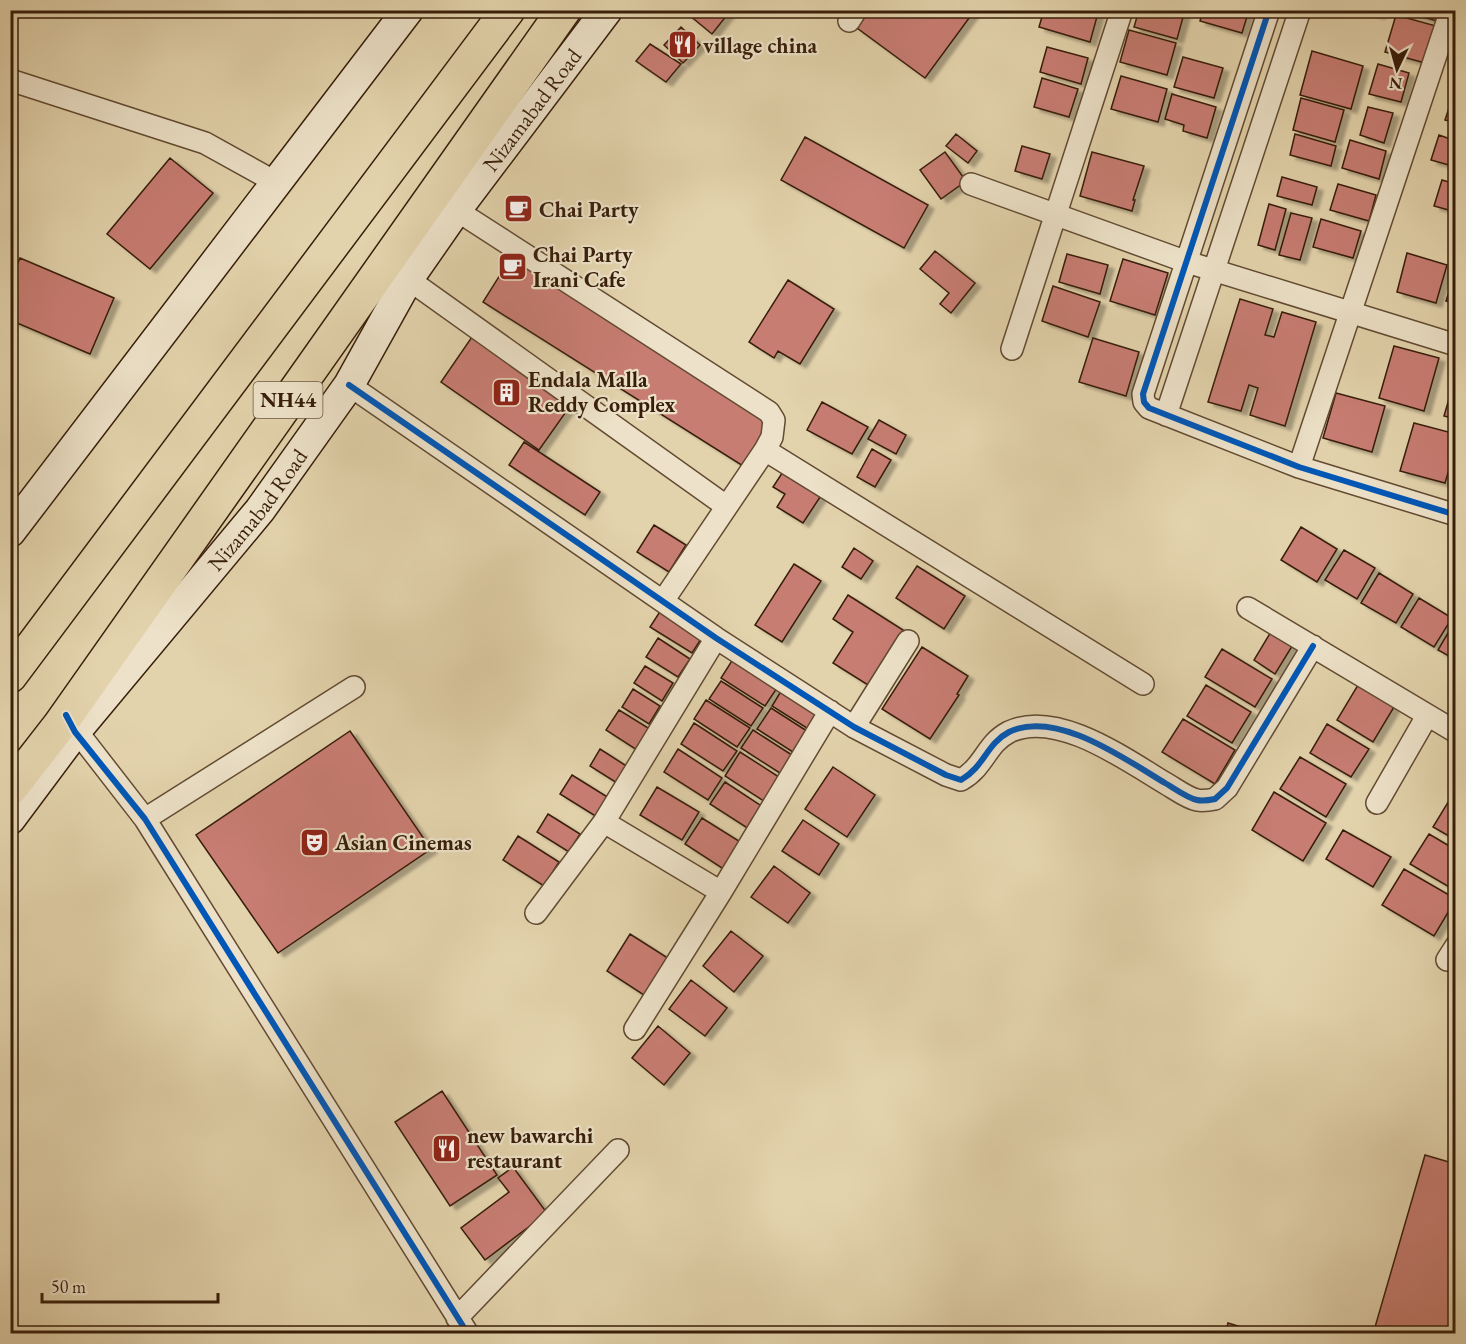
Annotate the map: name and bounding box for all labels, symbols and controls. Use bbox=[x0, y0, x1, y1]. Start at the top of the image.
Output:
restaurant icon: village china bbox=[666, 29, 698, 61]
place label: village china bbox=[703, 31, 818, 60]
north arrow bbox=[1367, 39, 1427, 99]
street label: Nizamabad Road bbox=[476, 42, 588, 177]
text: N bbox=[1388, 72, 1403, 94]
cafe icon: Chai Party bbox=[502, 193, 534, 225]
place label: Chai Party bbox=[539, 195, 639, 224]
place label: Chai Party Irani Cafe bbox=[533, 240, 633, 294]
cafe icon: Chai Party Irani Cafe bbox=[496, 251, 528, 283]
place label: Endala Malla Reddy Complex bbox=[528, 365, 675, 419]
building icon: Endala Malla Reddy Complex bbox=[491, 376, 523, 408]
road number: NH44 bbox=[254, 382, 322, 418]
street label: Nizamabad Road bbox=[201, 443, 314, 577]
theatre icon: Asian Cinemas bbox=[298, 826, 330, 858]
place label: Asian Cinemas bbox=[334, 828, 472, 857]
place label: new bawarchi restaurant bbox=[467, 1121, 594, 1175]
restaurant icon: new bawarchi restaurant bbox=[430, 1132, 462, 1164]
scale bar bbox=[42, 1266, 218, 1304]
text: 50 m bbox=[51, 1275, 86, 1298]

